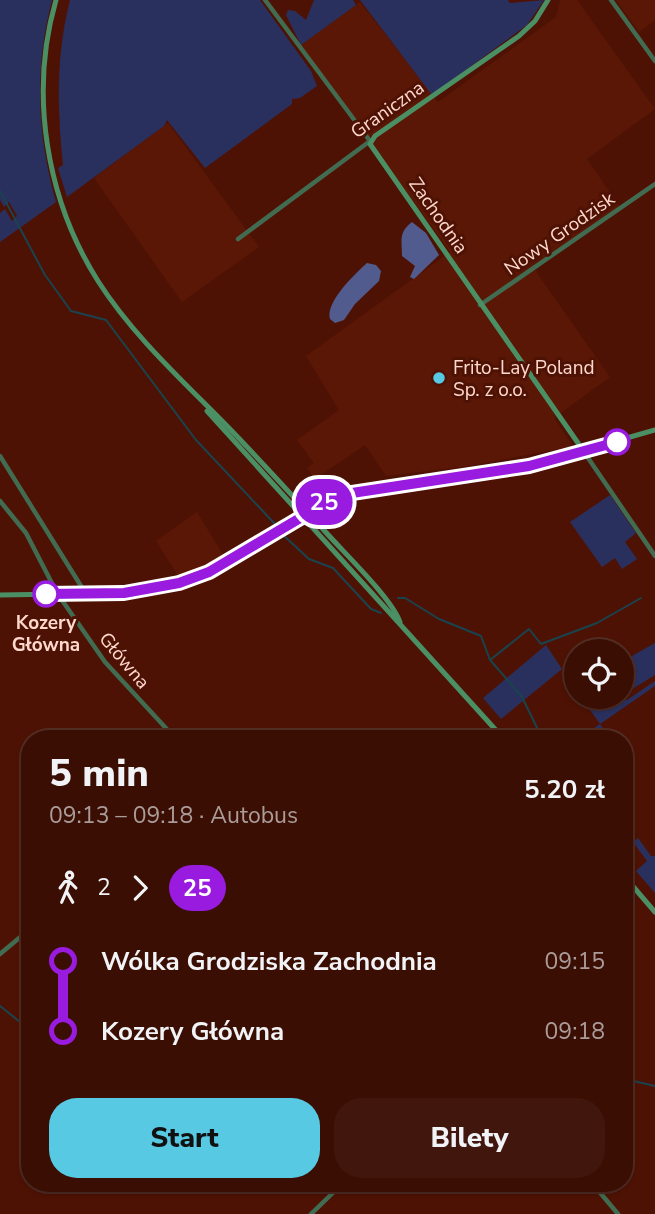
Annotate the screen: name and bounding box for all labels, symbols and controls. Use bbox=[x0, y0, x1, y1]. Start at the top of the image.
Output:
street label: Graniczna bbox=[346, 75, 430, 145]
street label: Zachodnia bbox=[402, 172, 474, 259]
street label: Nowy Grodzisk bbox=[499, 186, 620, 282]
place label: Frito-Lay Poland Sp. z o.o. bbox=[453, 355, 595, 403]
marker: Frito-Lay Poland Sp. z o.o. bbox=[431, 370, 447, 386]
unlabelled marker bbox=[604, 429, 630, 455]
line badge: 25 bbox=[292, 479, 356, 525]
text: 25 bbox=[310, 486, 338, 518]
marker: Kozery Główna bbox=[33, 581, 59, 607]
place label: Kozery Główna bbox=[12, 610, 80, 658]
street label: Główna bbox=[93, 627, 156, 695]
map controls bbox=[564, 639, 634, 709]
button: locate bbox=[564, 639, 634, 709]
text: 5 min bbox=[49, 748, 149, 799]
text: 5.20 zł bbox=[524, 772, 605, 807]
text: 09:13 – 09:18 · Autobus bbox=[49, 800, 298, 831]
icon: walk bbox=[49, 869, 87, 907]
icon: forward bbox=[121, 869, 159, 907]
text: 2 bbox=[97, 872, 111, 903]
text: 25 bbox=[183, 872, 212, 904]
text: Wólka Grodziska Zachodnia bbox=[101, 944, 437, 979]
text: 09:15 bbox=[545, 946, 605, 977]
text: Kozery Główna bbox=[101, 1014, 284, 1049]
text: 09:18 bbox=[545, 1016, 605, 1047]
button: Start bbox=[49, 1098, 320, 1178]
button: Bilety bbox=[334, 1098, 605, 1178]

